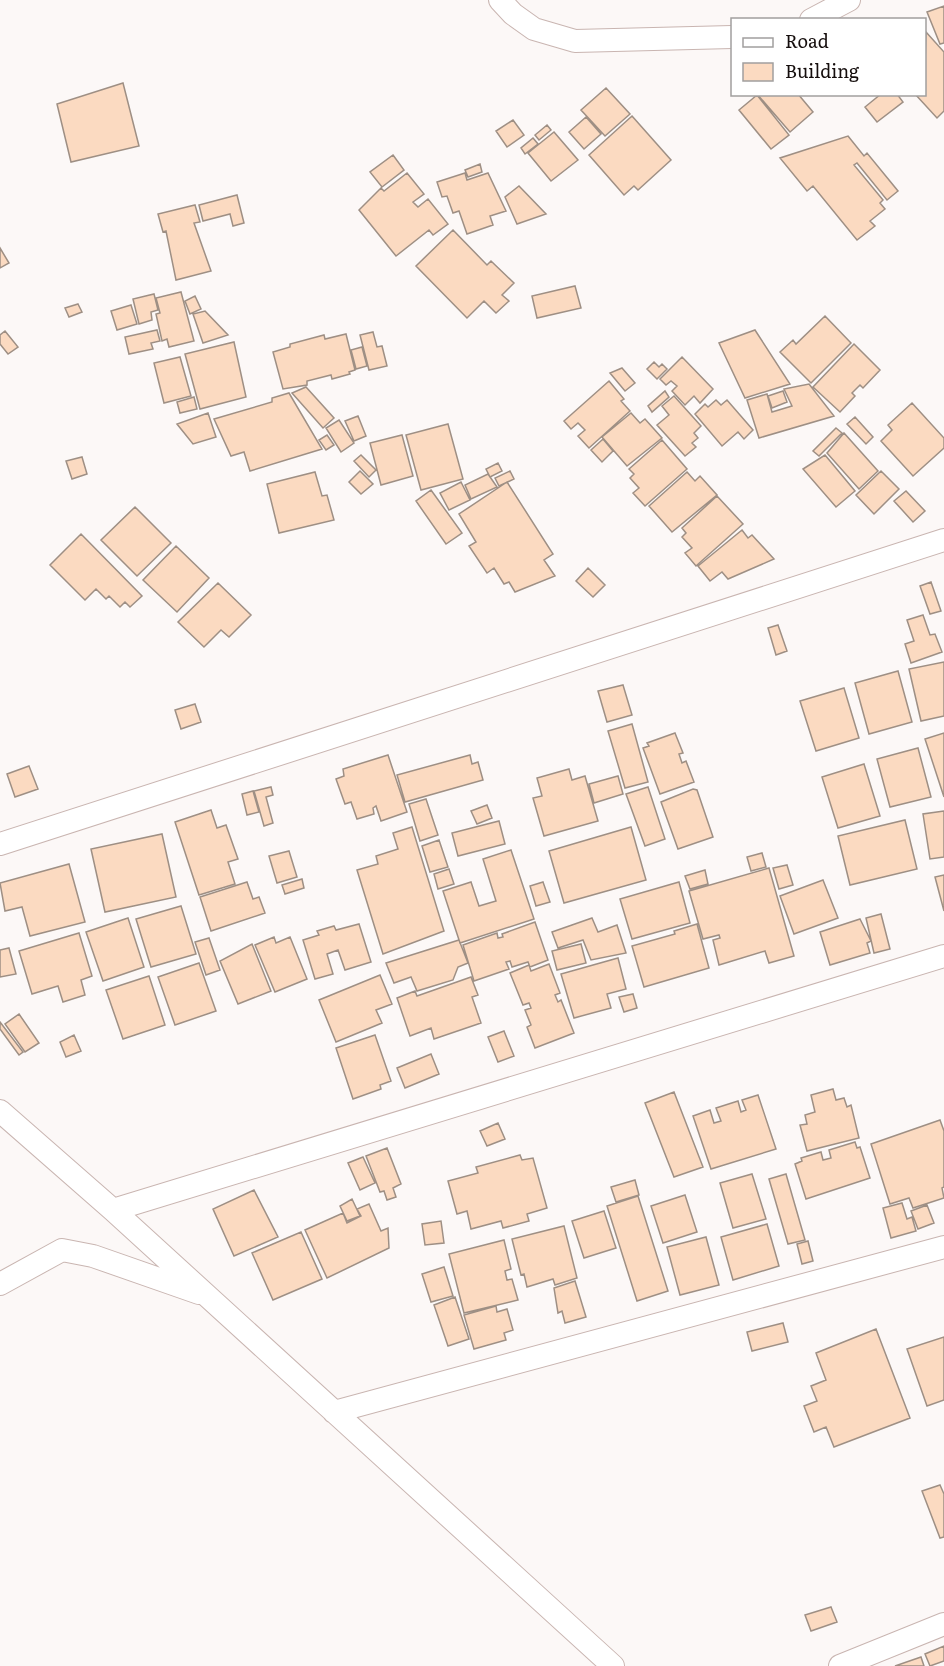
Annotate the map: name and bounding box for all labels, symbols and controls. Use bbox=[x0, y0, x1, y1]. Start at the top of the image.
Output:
legend bbox=[731, 18, 926, 96]
text: Road bbox=[785, 27, 829, 54]
text: Building bbox=[785, 57, 860, 84]

